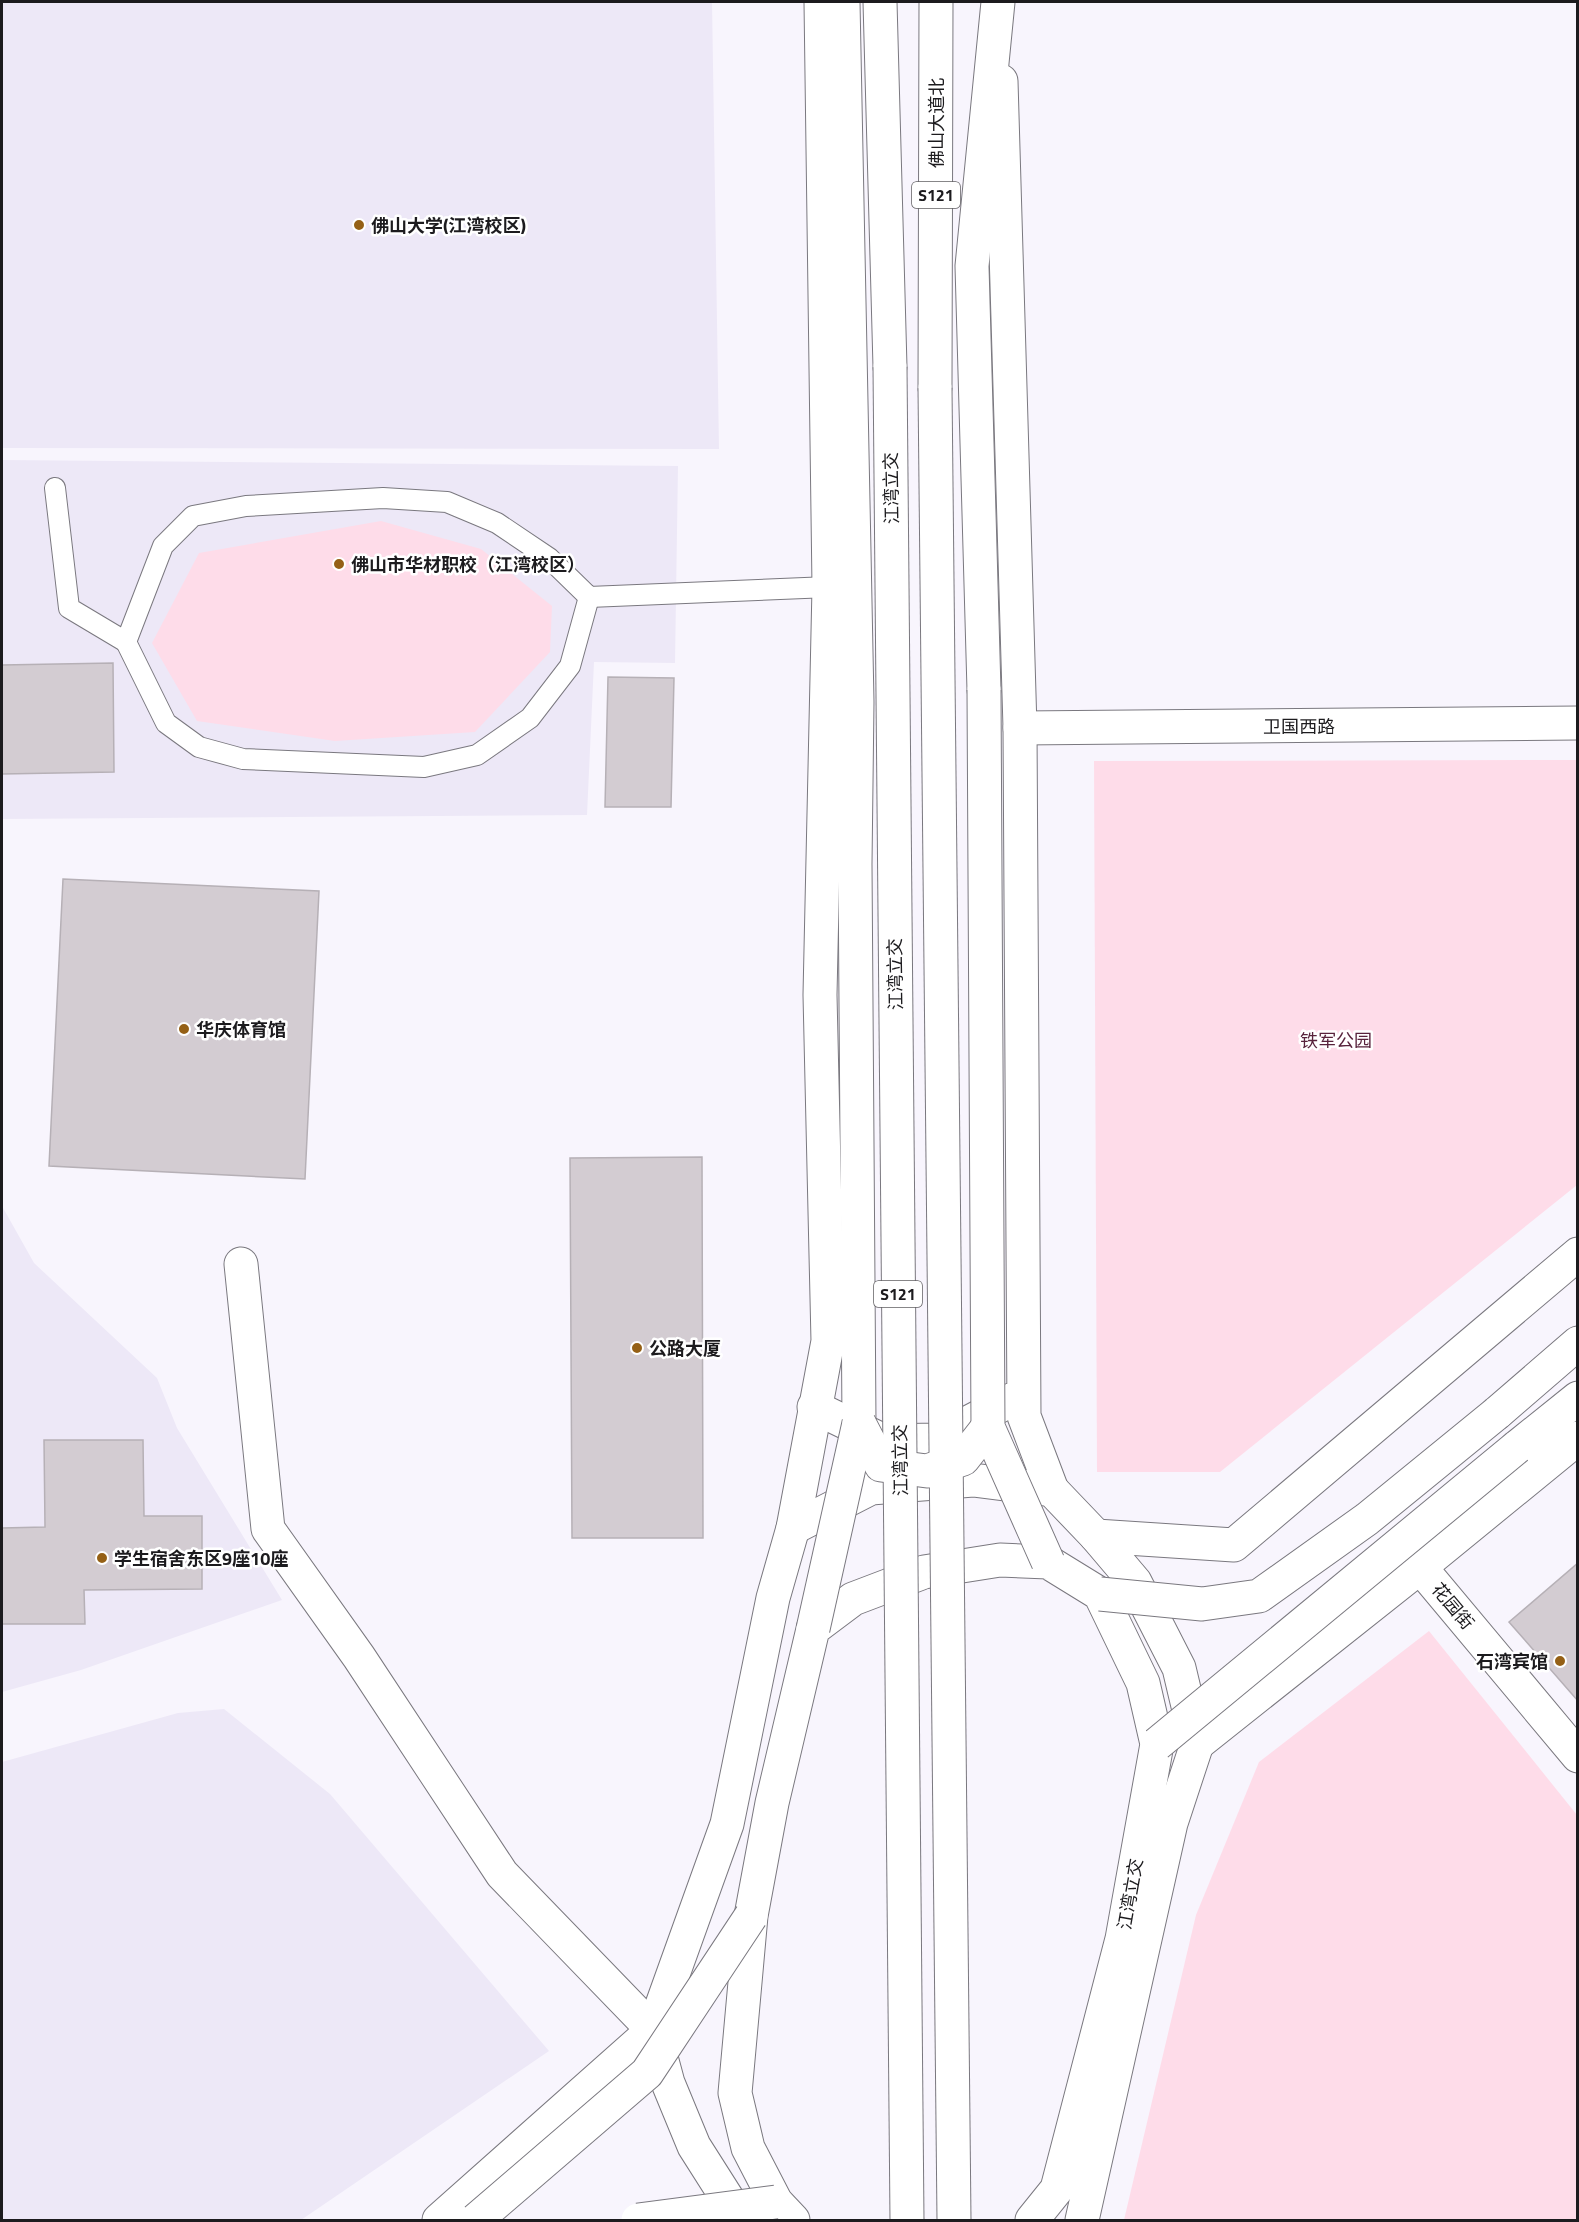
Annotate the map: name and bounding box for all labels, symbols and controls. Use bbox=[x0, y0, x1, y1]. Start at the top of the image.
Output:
street label: 佛山大道北 bbox=[923, 78, 950, 168]
road number: S121 bbox=[912, 182, 960, 208]
place label: 佛山大学(江湾校区) bbox=[371, 212, 526, 239]
marker: 佛山大学(江湾校区) bbox=[352, 218, 366, 232]
street label: 江湾立交 bbox=[877, 452, 905, 524]
place label: 佛山市华材职校（江湾校区） bbox=[351, 551, 585, 578]
marker: 佛山市华材职校（江湾校区） bbox=[332, 557, 346, 571]
street label: 卫国西路 bbox=[1263, 713, 1335, 740]
street label: 江湾立交 bbox=[881, 938, 909, 1010]
place label: 华庆体育馆 bbox=[196, 1016, 286, 1043]
marker: 华庆体育馆 bbox=[177, 1022, 191, 1036]
park label: 铁军公园 bbox=[1300, 1027, 1372, 1054]
road number: S121 bbox=[874, 1281, 922, 1307]
place label: 公路大厦 bbox=[649, 1335, 721, 1362]
marker: 公路大厦 bbox=[630, 1341, 644, 1355]
street label: 江湾立交 bbox=[886, 1424, 914, 1496]
place label: 学生宿舍东区9座10座 bbox=[114, 1545, 288, 1572]
marker: 学生宿舍东区9座10座 bbox=[95, 1551, 109, 1565]
street label: 花园街 bbox=[1425, 1577, 1481, 1635]
place label: 石湾宾馆 bbox=[1476, 1648, 1548, 1675]
marker: 石湾宾馆 bbox=[1553, 1654, 1567, 1668]
street label: 江湾立交 bbox=[1110, 1856, 1150, 1932]

